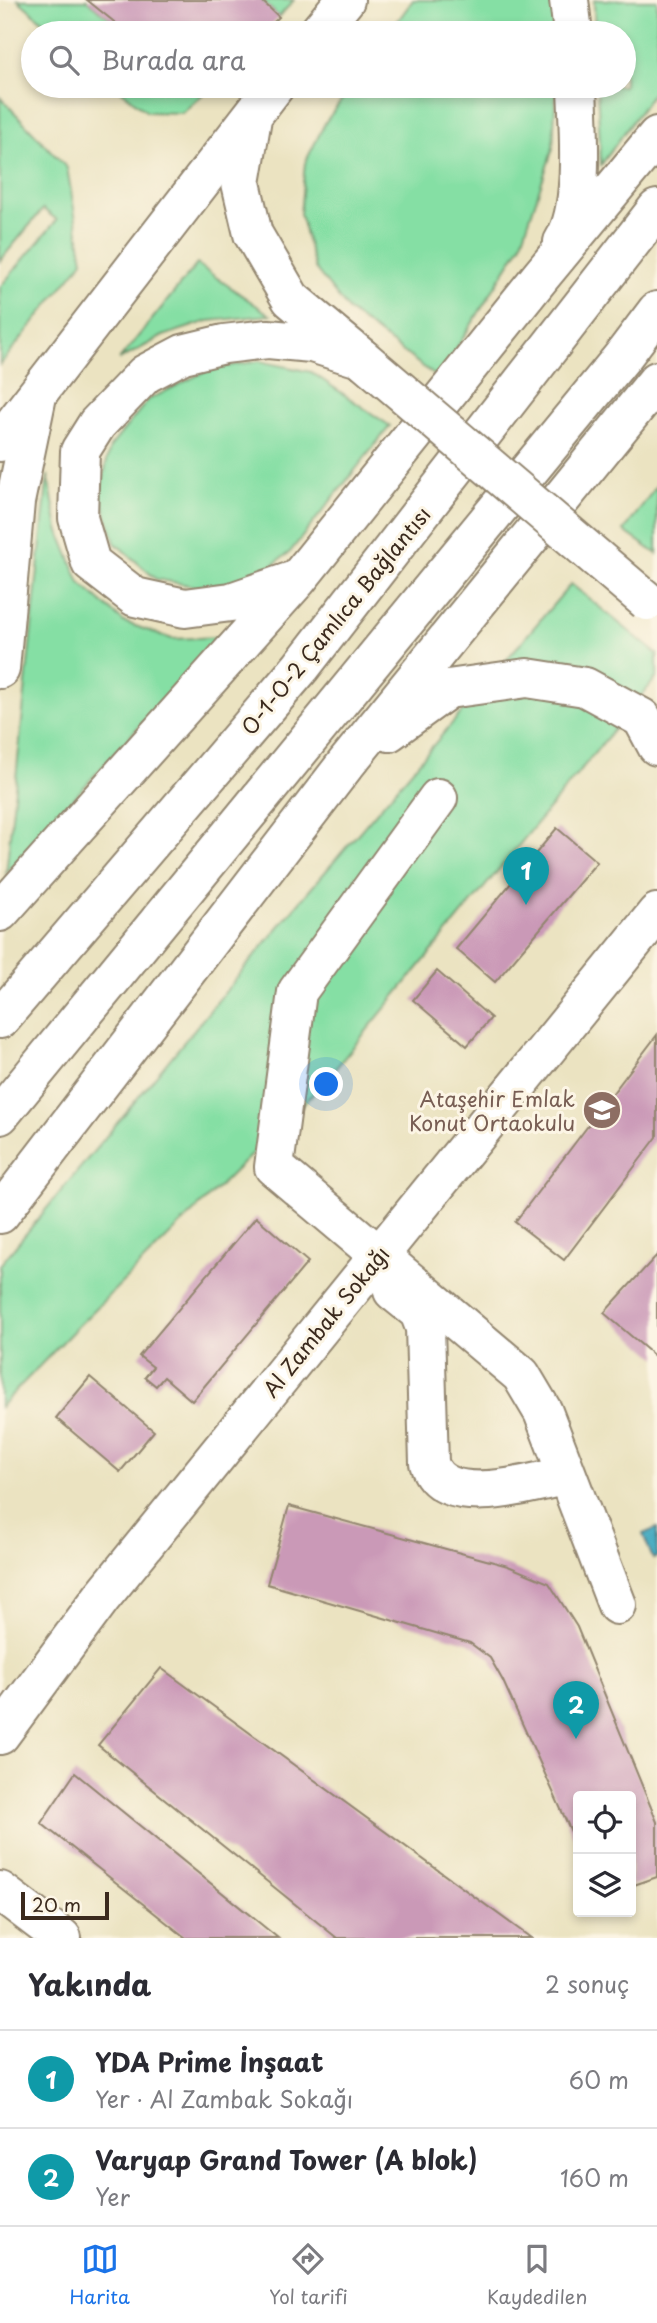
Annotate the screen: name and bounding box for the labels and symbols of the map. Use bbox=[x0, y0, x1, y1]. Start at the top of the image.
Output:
street label: O-1-O-2 Çamlıca Bağlantısı bbox=[233, 499, 437, 741]
pin: 1 bbox=[503, 847, 549, 905]
your location bbox=[309, 1067, 343, 1101]
place label: Ataşehir Emlak Konut Ortaokulu bbox=[409, 1082, 575, 1138]
school or university icon: Ataşehir Emlak Konut Ortaokulu bbox=[581, 1089, 623, 1131]
street label: Al Zambak Sokağı bbox=[254, 1239, 396, 1403]
pin: 2 bbox=[553, 1681, 599, 1739]
scale bar bbox=[21, 1889, 108, 1921]

